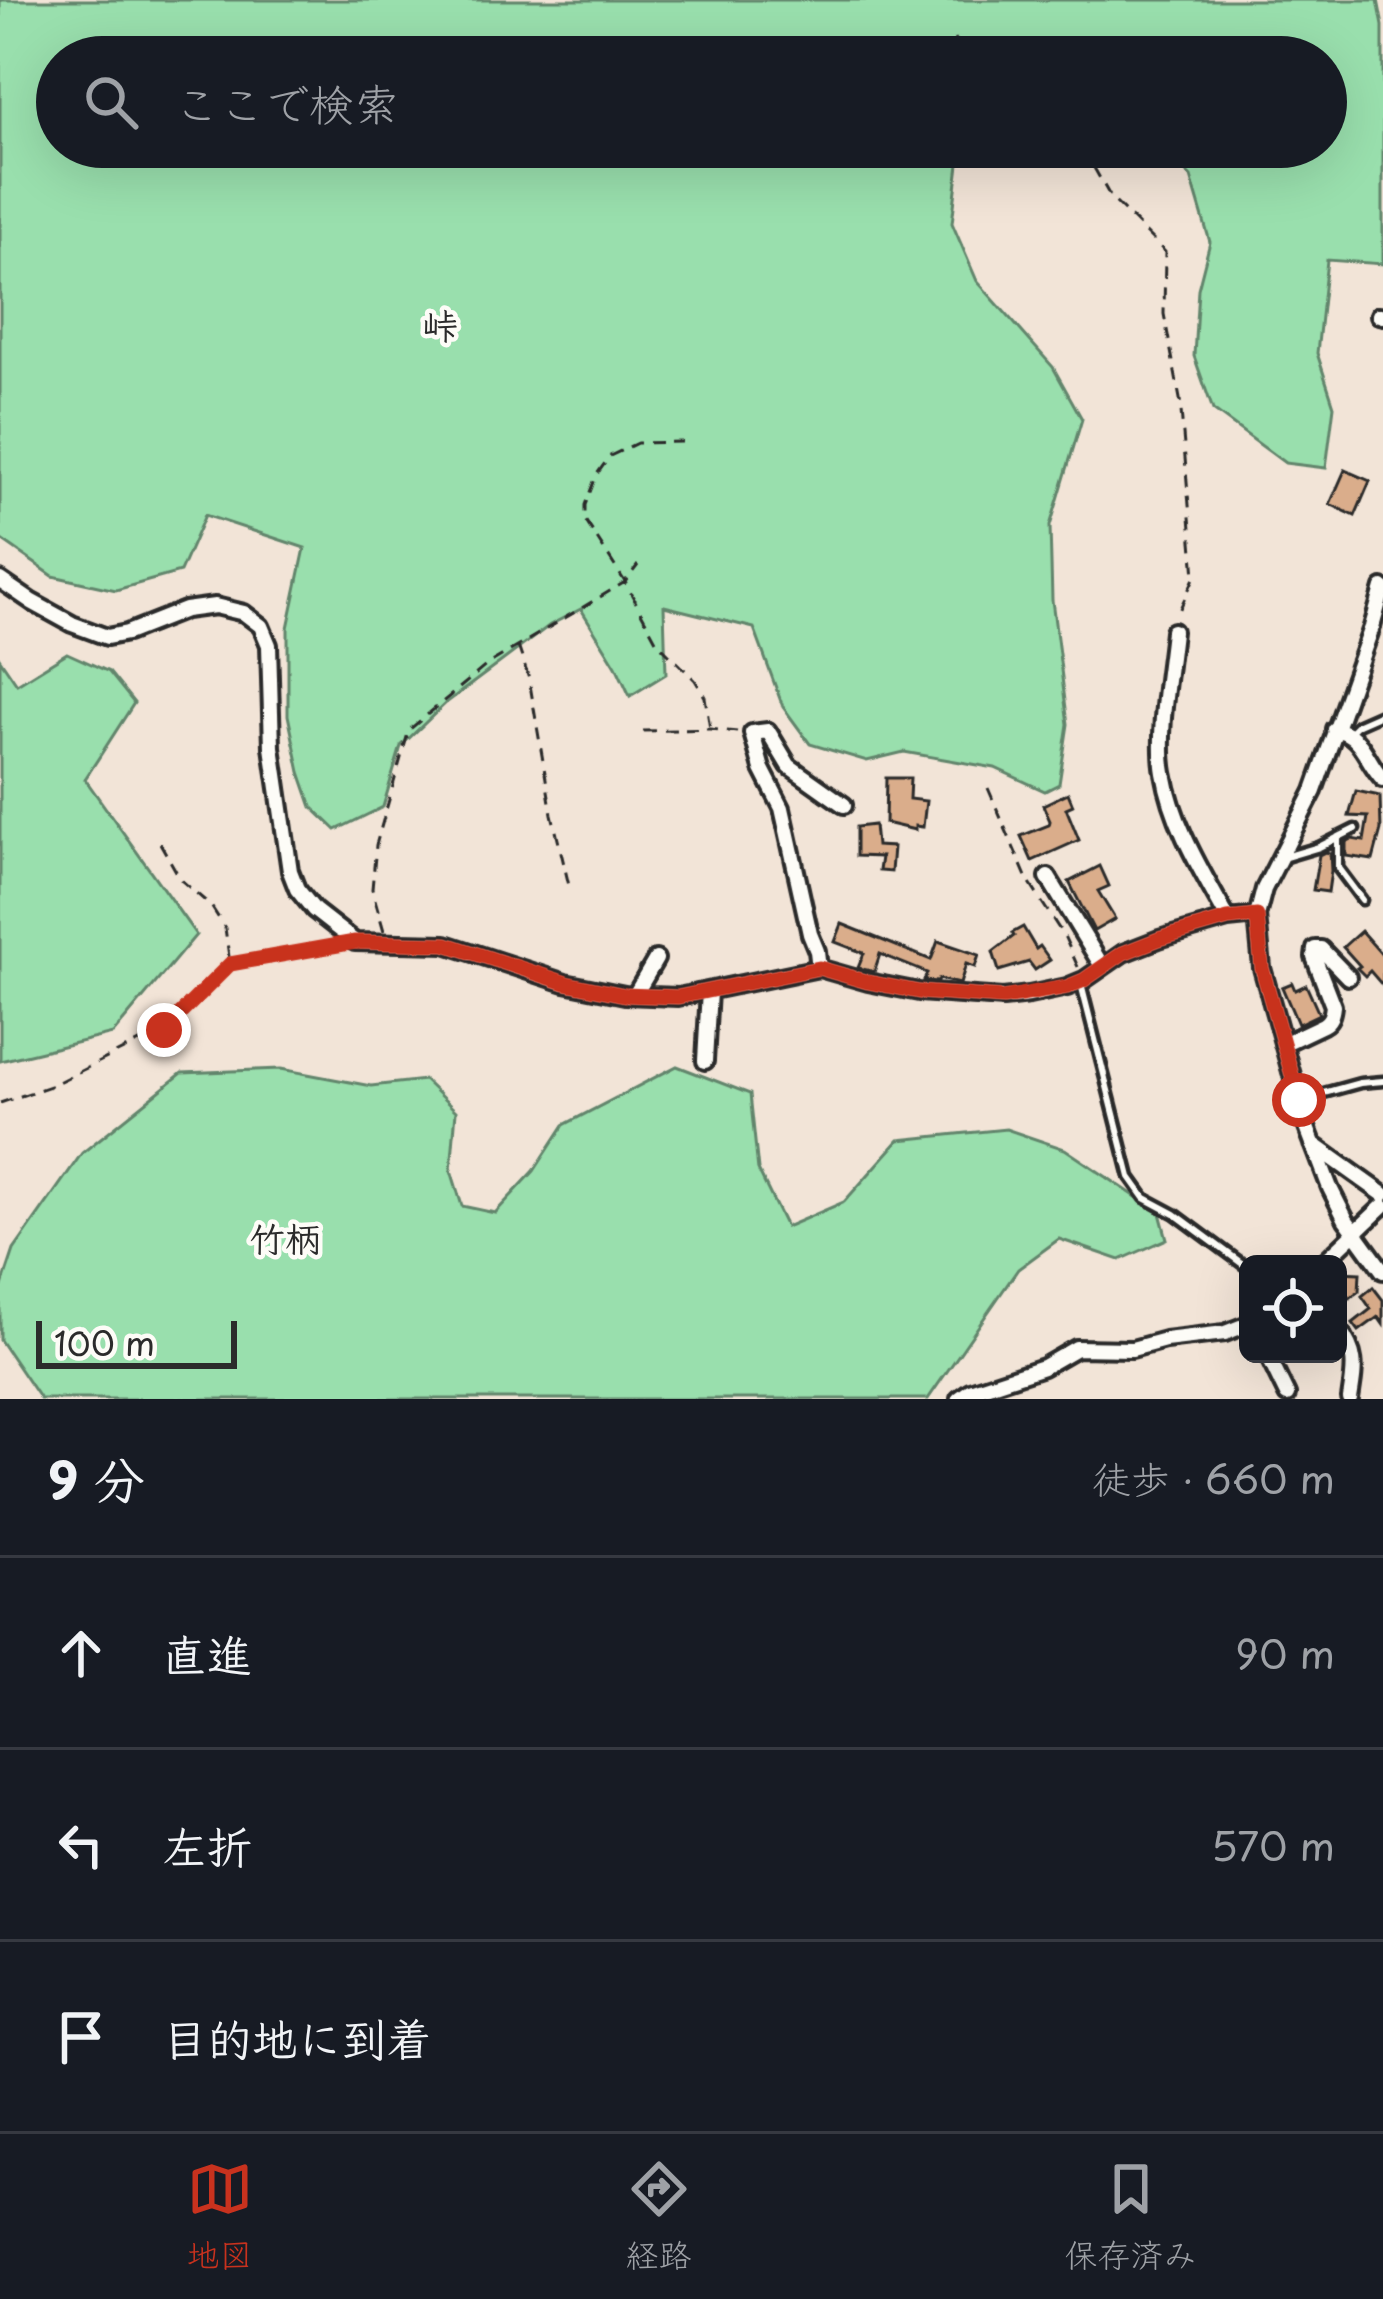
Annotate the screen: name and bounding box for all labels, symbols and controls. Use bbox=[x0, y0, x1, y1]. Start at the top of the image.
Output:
search box bbox=[36, 36, 1347, 168]
text: ここで検索 bbox=[174, 68, 399, 136]
icon: search bbox=[78, 69, 144, 135]
district label: 峠 bbox=[422, 297, 458, 351]
route end bbox=[137, 1003, 191, 1057]
route start bbox=[1272, 1073, 1326, 1127]
district label: 竹柄 bbox=[249, 1210, 321, 1264]
map controls bbox=[1239, 1255, 1347, 1363]
button: locate bbox=[1239, 1255, 1347, 1363]
scale bar bbox=[36, 1315, 237, 1368]
text: 100 m bbox=[54, 1317, 155, 1367]
text: 9 分 bbox=[48, 1439, 145, 1516]
text: 徒歩 · 660 m bbox=[1092, 1448, 1335, 1507]
text: 直進 bbox=[162, 1619, 252, 1687]
icon: ahead bbox=[48, 1620, 114, 1686]
text: 90 m bbox=[1235, 1623, 1335, 1682]
text: 左折 bbox=[162, 1811, 252, 1879]
icon: left bbox=[48, 1812, 114, 1878]
text: 570 m bbox=[1211, 1815, 1335, 1874]
text: 目的地に到着 bbox=[162, 2003, 432, 2071]
icon: arrive bbox=[48, 2004, 114, 2070]
tab: 地図 bbox=[187, 2156, 253, 2278]
tab: 経路 bbox=[626, 2156, 692, 2278]
tab: 保存済み bbox=[1065, 2156, 1197, 2278]

